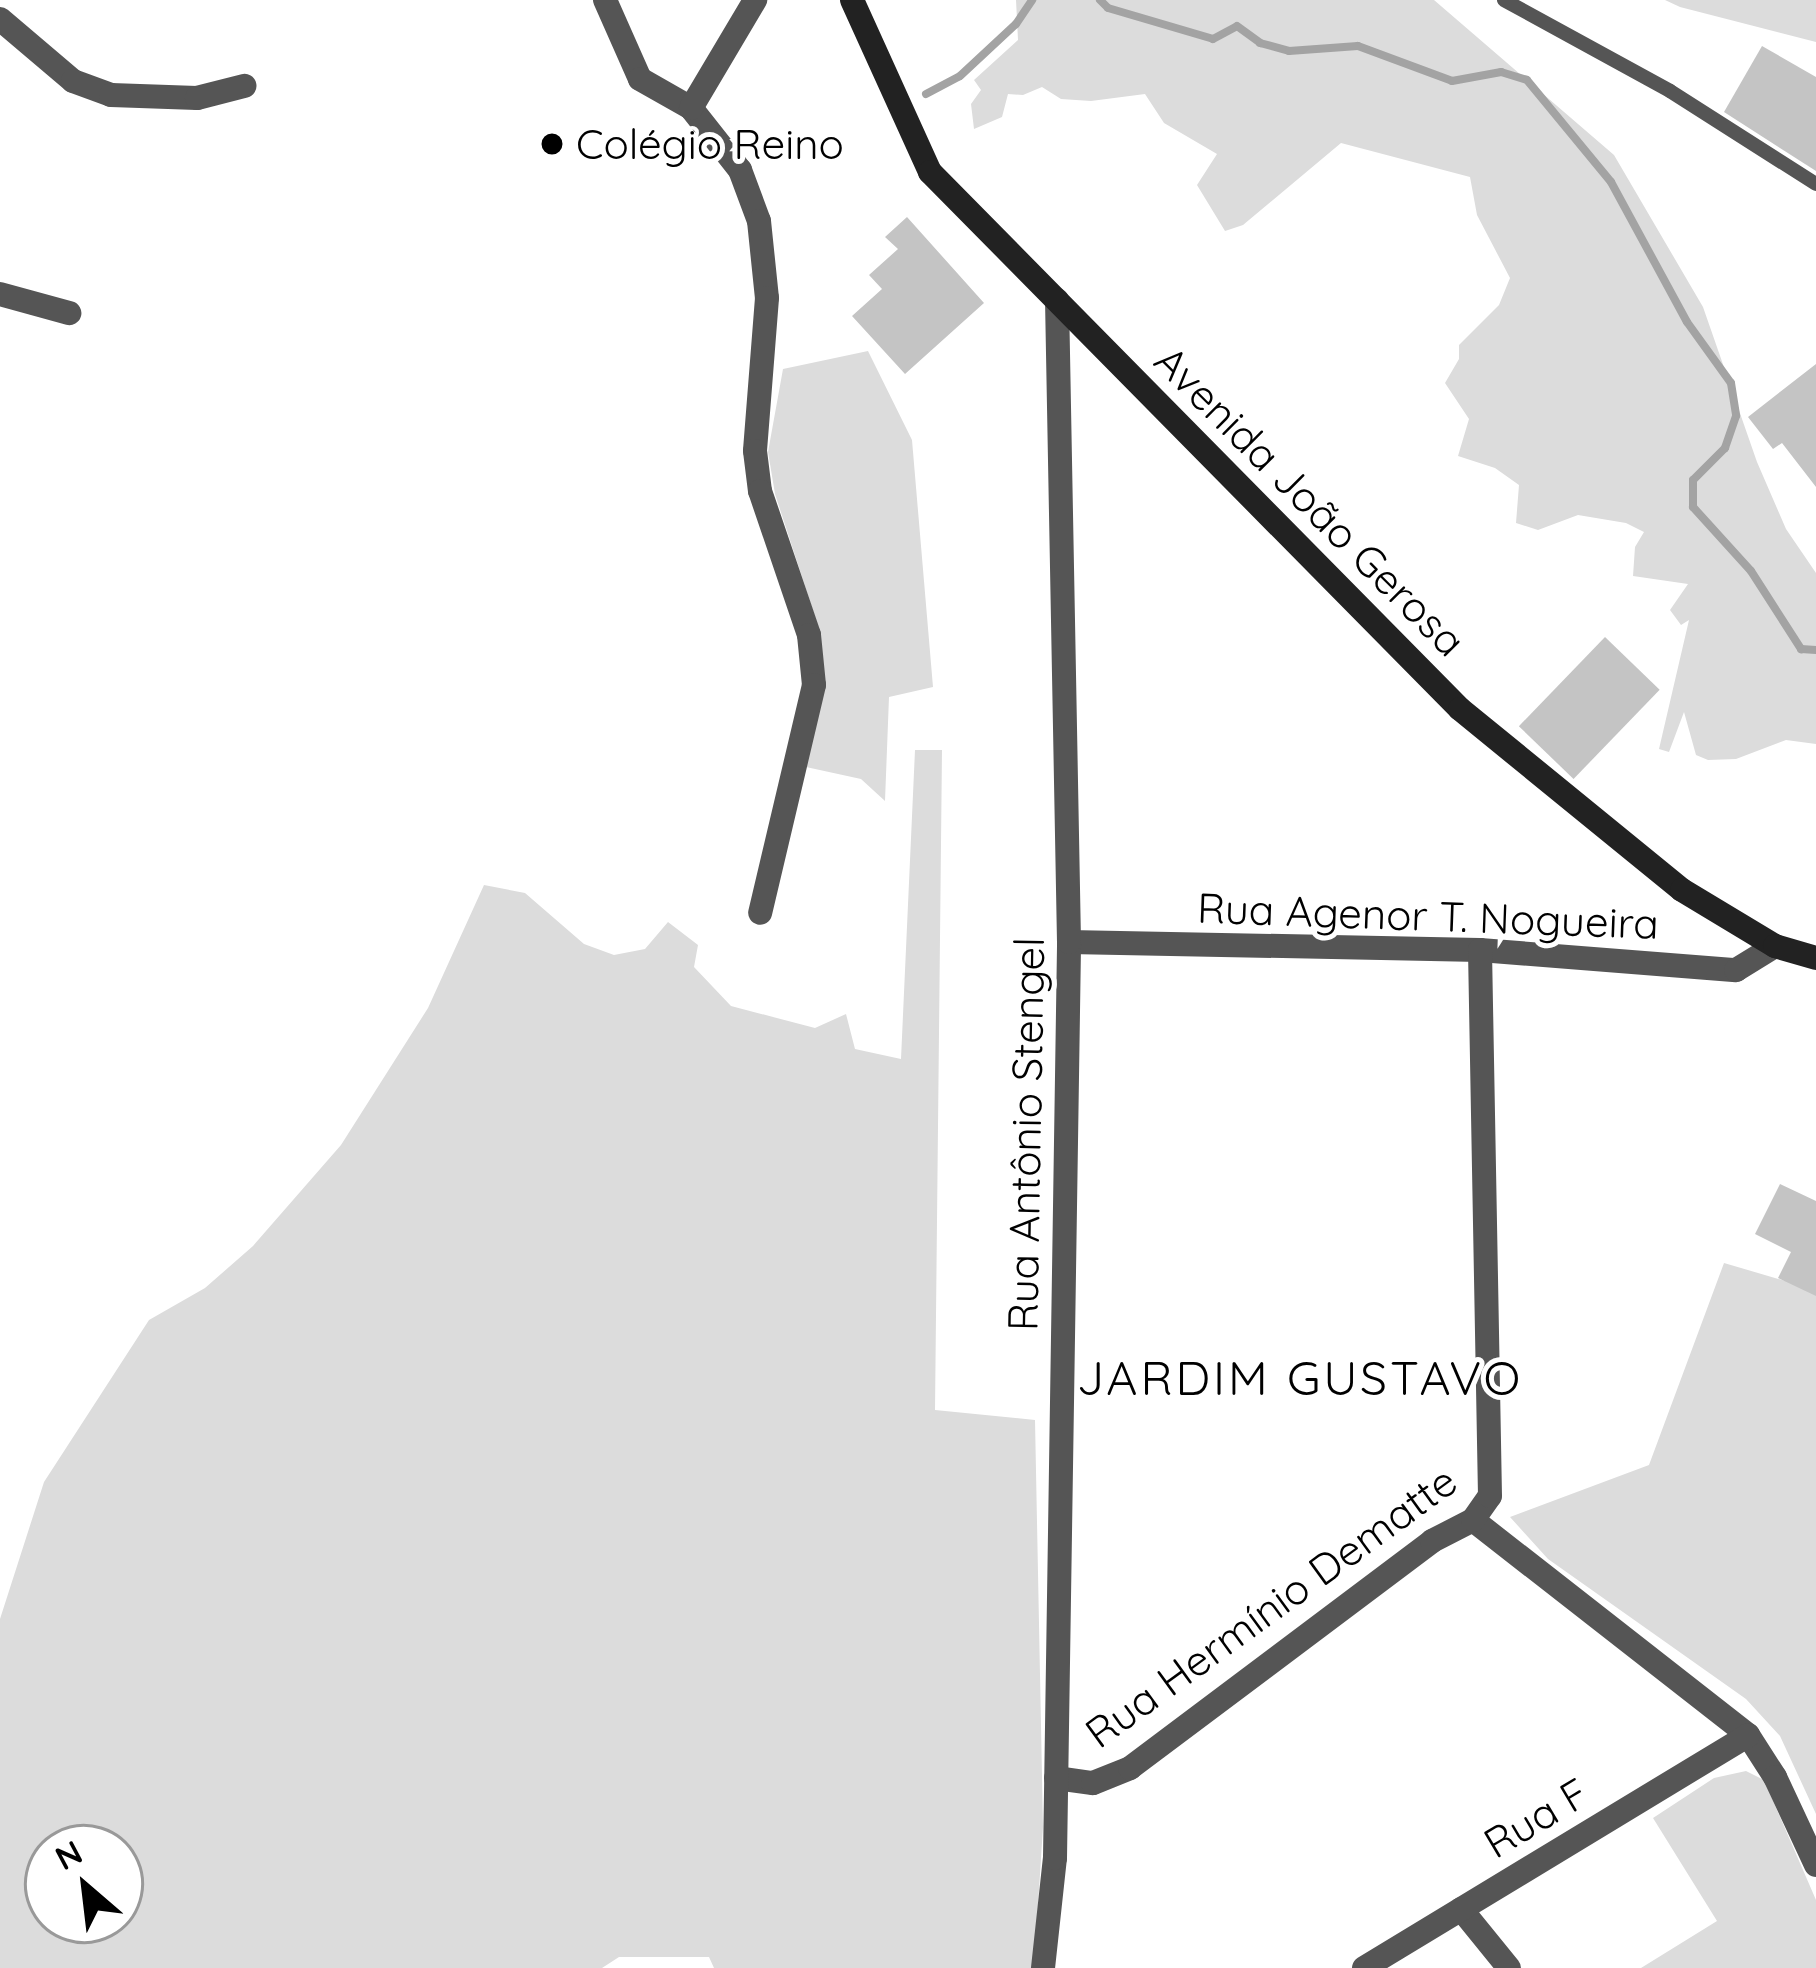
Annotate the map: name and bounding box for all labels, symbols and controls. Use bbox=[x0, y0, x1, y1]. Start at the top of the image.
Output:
place label: Colégio Reino bbox=[576, 119, 844, 169]
marker: Colégio Reino bbox=[539, 131, 565, 157]
street label: Avenida João Gerosa bbox=[1144, 335, 1476, 667]
street label: Rua Agenor T. Nogueira bbox=[1196, 883, 1660, 949]
street label: Rua Antônio Stengel bbox=[997, 937, 1055, 1331]
district label: JARDIM GUSTAVO bbox=[1077, 1349, 1523, 1407]
street label: Rua Hermínio Dematte bbox=[1076, 1456, 1466, 1758]
street label: Rua F bbox=[1475, 1767, 1597, 1869]
north arrow bbox=[24, 1824, 144, 1944]
text: N bbox=[48, 1831, 89, 1878]

